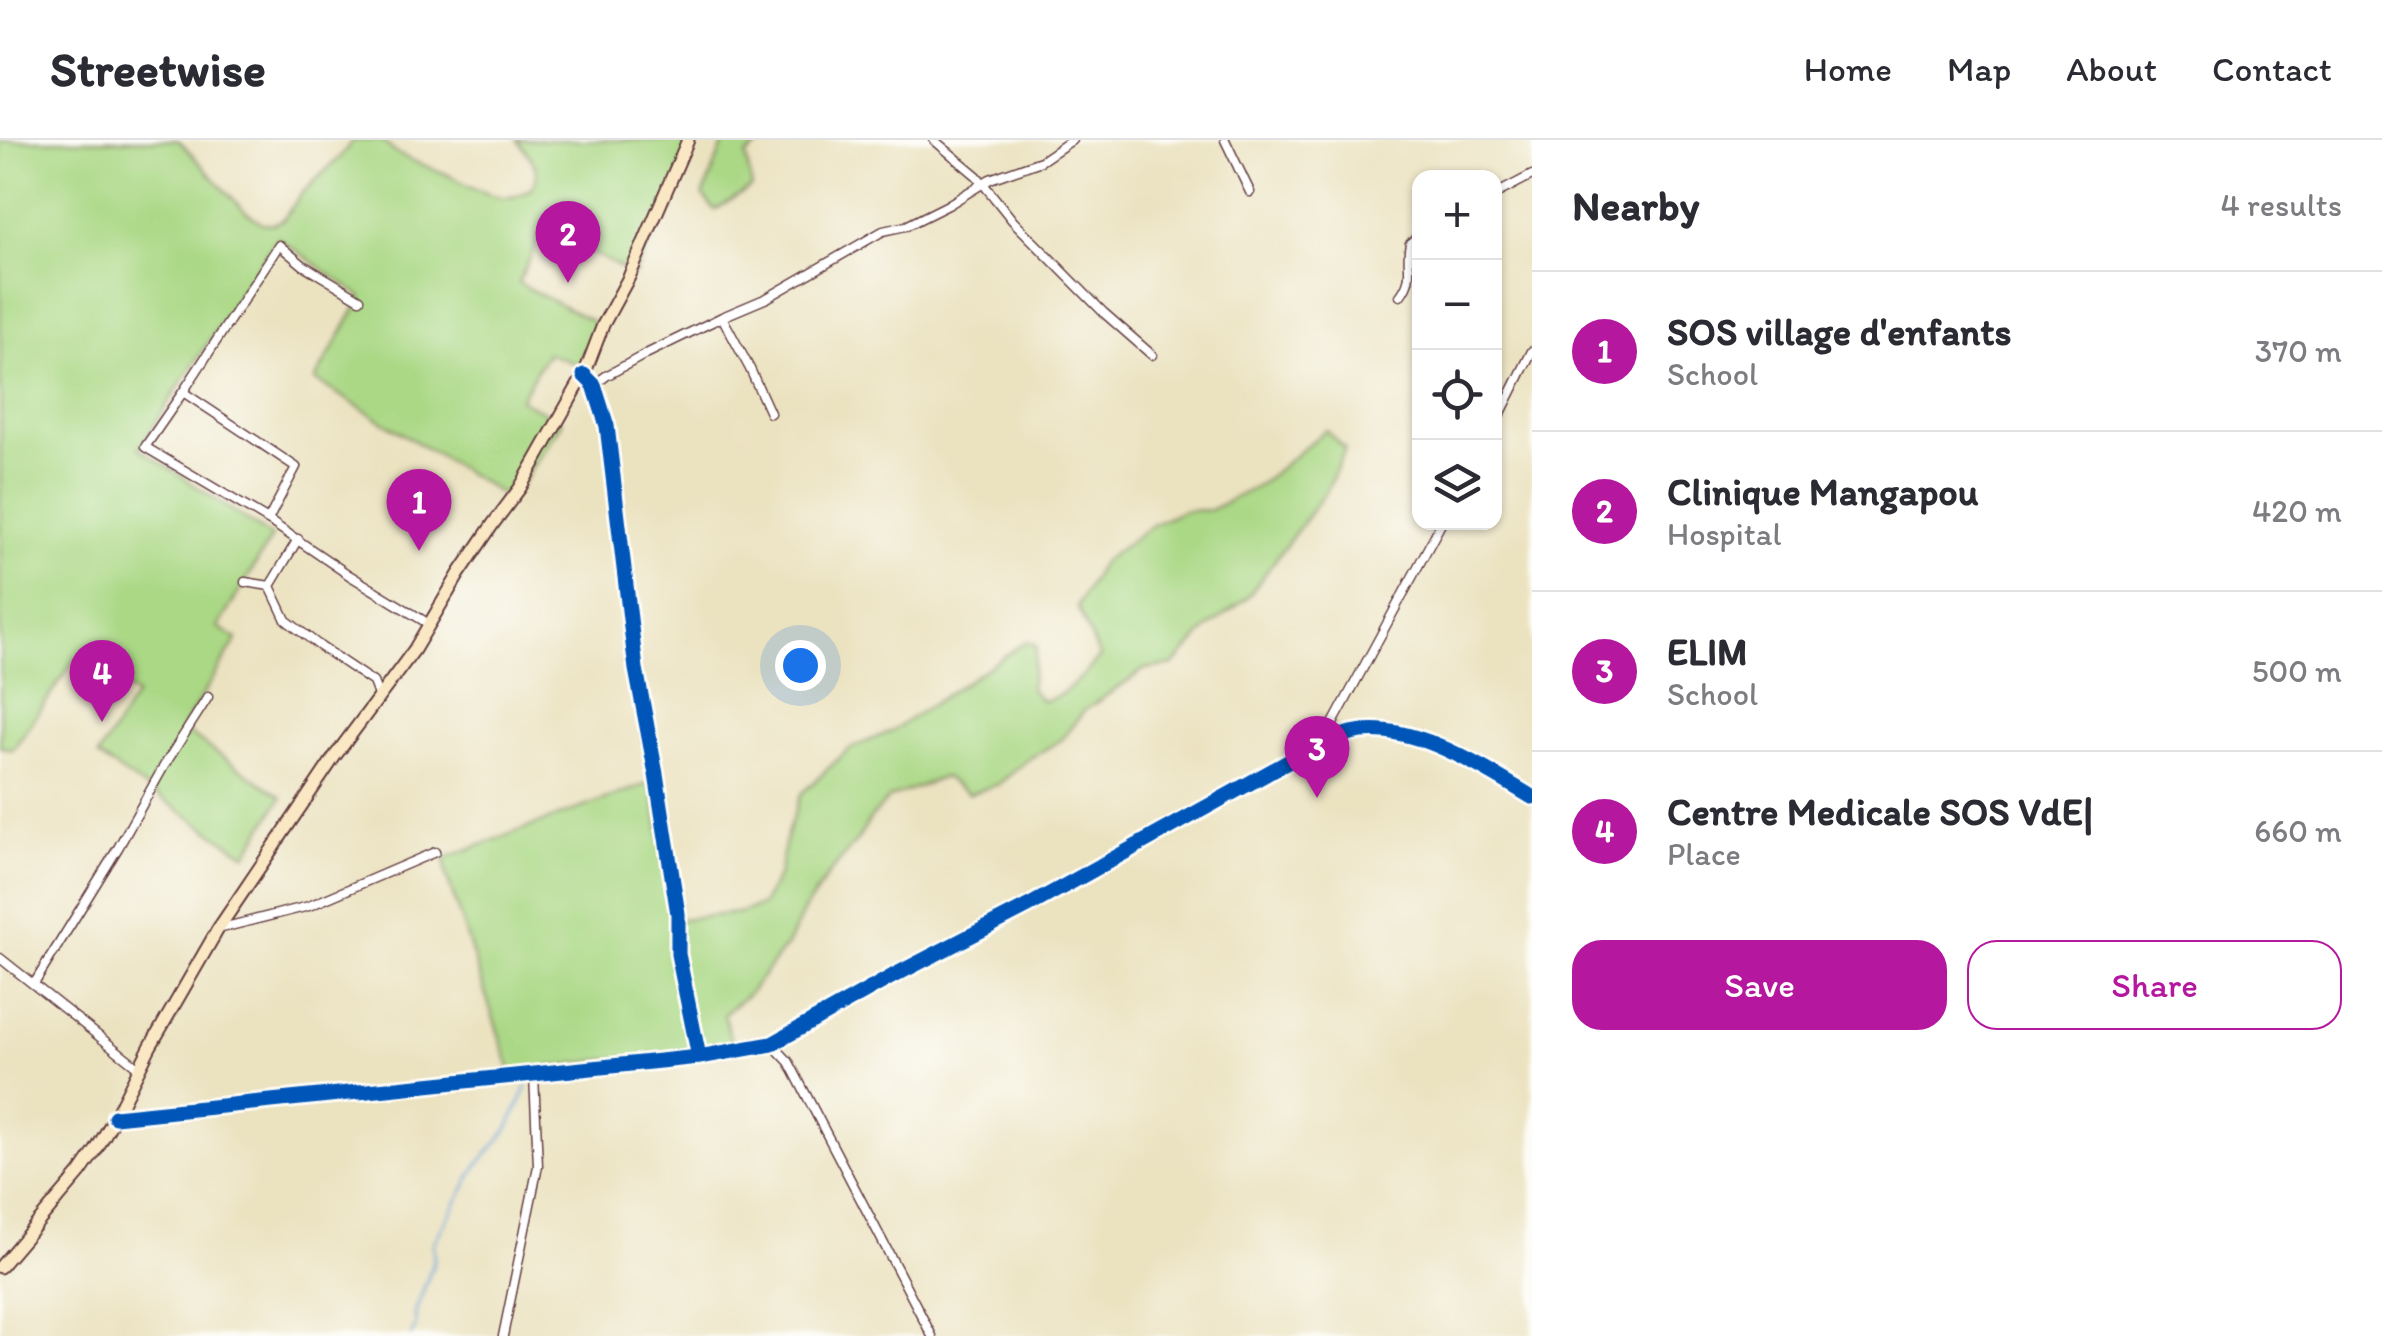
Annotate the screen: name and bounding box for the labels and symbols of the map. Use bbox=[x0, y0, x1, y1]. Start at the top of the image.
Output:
pin: 2 bbox=[536, 201, 600, 283]
pin: 1 bbox=[386, 468, 452, 551]
pin: 4 bbox=[70, 640, 134, 722]
your location bbox=[775, 640, 826, 691]
pin: 3 bbox=[1284, 716, 1350, 798]

